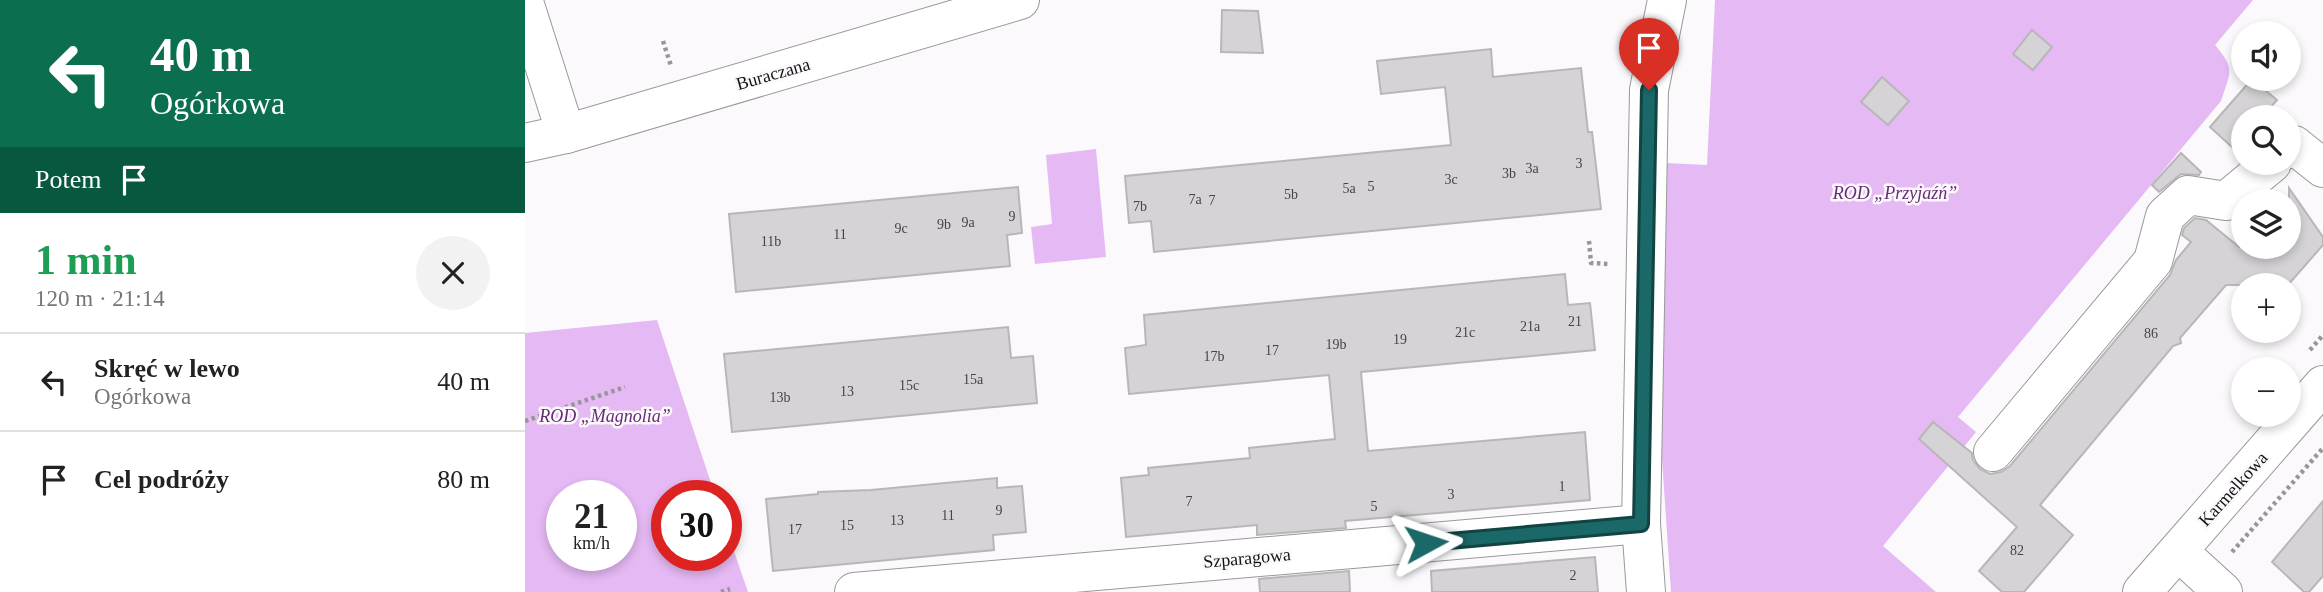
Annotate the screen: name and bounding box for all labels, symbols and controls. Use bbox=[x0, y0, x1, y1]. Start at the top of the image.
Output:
pin bbox=[1619, 18, 1679, 90]
map controls bbox=[2231, 21, 2301, 427]
button: sound bbox=[2231, 21, 2301, 91]
text: 40 m bbox=[150, 27, 252, 82]
icon: left bbox=[35, 28, 126, 119]
icon: arrive bbox=[1630, 29, 1668, 67]
street label: Buraczana bbox=[734, 54, 812, 94]
text: Ogórkowa bbox=[150, 85, 285, 121]
button: search bbox=[2231, 105, 2301, 175]
house number: 3 bbox=[1576, 156, 1583, 171]
icon: arrive bbox=[115, 161, 153, 199]
house number: 3a bbox=[1525, 161, 1539, 176]
text: Potem bbox=[35, 165, 101, 194]
house number: 3b bbox=[1502, 166, 1516, 181]
house number: 3c bbox=[1444, 172, 1458, 187]
house number: 5 bbox=[1368, 179, 1375, 194]
house number: 5a bbox=[1342, 181, 1356, 196]
park label: ROD „Przyjaźń” bbox=[1832, 183, 1957, 203]
house number: 5b bbox=[1284, 187, 1298, 202]
button: layers bbox=[2231, 189, 2301, 259]
house number: 7a bbox=[1188, 192, 1202, 207]
house number: 7 bbox=[1209, 193, 1216, 208]
house number: 7b bbox=[1133, 199, 1147, 214]
house number: 9 bbox=[1009, 209, 1016, 224]
house number: 9a bbox=[961, 215, 975, 230]
house number: 9b bbox=[937, 217, 951, 232]
house number: 9c bbox=[894, 221, 908, 236]
house number: 11 bbox=[833, 227, 847, 242]
house number: 11b bbox=[761, 234, 781, 249]
button: close bbox=[416, 236, 490, 310]
text: 1 min bbox=[35, 237, 137, 283]
button: + bbox=[2231, 273, 2301, 343]
text: 120 m · 21:14 bbox=[35, 286, 165, 311]
house number: 21 bbox=[1568, 314, 1582, 329]
house number: 21a bbox=[1520, 319, 1541, 334]
house number: 21c bbox=[1455, 325, 1475, 340]
house number: 86 bbox=[2144, 326, 2158, 341]
house number: 19 bbox=[1393, 332, 1407, 347]
house number: 19b bbox=[1326, 337, 1347, 352]
house number: 17 bbox=[1265, 343, 1279, 358]
house number: 17b bbox=[1204, 349, 1225, 364]
text: Skręć w lewo bbox=[94, 354, 240, 383]
button: − bbox=[2231, 357, 2301, 427]
icon: left bbox=[35, 363, 73, 401]
text: 40 m bbox=[437, 367, 490, 396]
house number: 15a bbox=[963, 372, 984, 387]
house number: 15c bbox=[899, 378, 919, 393]
text: Ogórkowa bbox=[94, 384, 191, 409]
house number: 13 bbox=[840, 384, 854, 399]
house number: 13b bbox=[770, 390, 791, 405]
park label: ROD „Magnolia” bbox=[538, 406, 671, 426]
street label: Karmelkowa bbox=[2194, 448, 2272, 530]
icon: arrive bbox=[35, 461, 73, 499]
text: Cel podróży bbox=[94, 465, 229, 494]
text: 80 m bbox=[437, 465, 490, 494]
house number: 1 bbox=[1559, 479, 1566, 494]
speed limit sign: 30 bbox=[651, 480, 742, 571]
house number: 3 bbox=[1448, 487, 1455, 502]
house number: 7 bbox=[1186, 494, 1193, 509]
text: 21 bbox=[574, 497, 609, 536]
house number: 5 bbox=[1371, 499, 1378, 514]
house number: 9 bbox=[996, 503, 1003, 518]
position arrow bbox=[1389, 506, 1463, 580]
house number: 11 bbox=[941, 508, 955, 523]
house number: 13 bbox=[890, 513, 904, 528]
house number: 15 bbox=[840, 518, 854, 533]
house number: 17 bbox=[788, 522, 802, 537]
text: km/h bbox=[573, 533, 610, 553]
house number: 82 bbox=[2010, 543, 2024, 558]
street label: Szparagowa bbox=[1202, 544, 1292, 572]
house number: 2 bbox=[1570, 568, 1577, 583]

